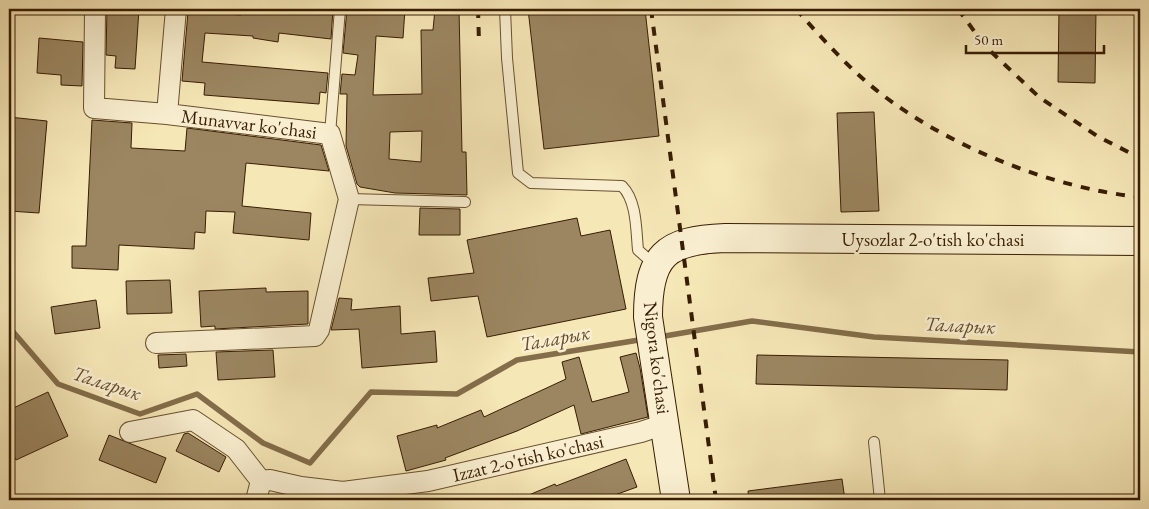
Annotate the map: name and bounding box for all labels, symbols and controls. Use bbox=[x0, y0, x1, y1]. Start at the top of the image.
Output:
scale bar bbox=[966, 22, 1104, 54]
text: 50 m bbox=[974, 30, 1003, 49]
street label: Munavvar ko'chasi bbox=[180, 103, 319, 145]
street label: Uysozlar 2-o'tish ko'chasi bbox=[842, 227, 1025, 252]
street label: Nigora ko'chasi bbox=[638, 300, 676, 416]
water label: Таларык bbox=[924, 310, 996, 340]
water label: Таларык bbox=[518, 319, 593, 357]
water label: Таларык bbox=[69, 360, 145, 406]
street label: Izzat 2-o'tish ko'chasi bbox=[450, 428, 606, 488]

